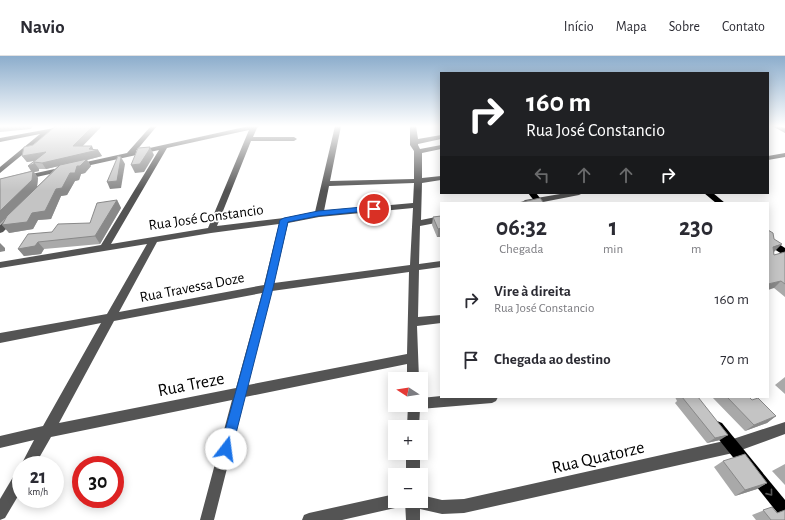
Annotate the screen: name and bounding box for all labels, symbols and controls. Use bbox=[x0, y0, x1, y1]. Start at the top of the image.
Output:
text: Navio bbox=[20, 18, 65, 37]
text: Início bbox=[564, 20, 594, 34]
text: Mapa bbox=[616, 20, 647, 34]
text: Sobre bbox=[669, 20, 700, 34]
text: Contato bbox=[722, 20, 765, 34]
icon: right bbox=[460, 88, 512, 140]
text: 160 m bbox=[526, 89, 591, 117]
text: Rua José Constancio bbox=[526, 122, 665, 140]
icon: left bbox=[531, 164, 553, 186]
icon: ahead bbox=[573, 164, 595, 186]
icon: ahead bbox=[615, 164, 637, 186]
icon: right bbox=[657, 164, 679, 186]
pin bbox=[357, 192, 391, 226]
icon: arrive bbox=[363, 198, 385, 220]
street label: Rua José Constancio bbox=[148, 202, 264, 233]
text: 06:32 bbox=[496, 216, 547, 240]
text: 1 bbox=[609, 216, 617, 240]
text: 230 bbox=[679, 216, 713, 240]
text: Chegada bbox=[499, 243, 544, 256]
text: min bbox=[603, 243, 623, 256]
text: m bbox=[691, 243, 701, 256]
street label: Rua Travessa Doze bbox=[139, 270, 246, 305]
text: Vire à direita bbox=[494, 284, 571, 299]
icon: right bbox=[460, 289, 482, 311]
text: 160 m bbox=[714, 292, 749, 307]
text: Rua José Constancio bbox=[494, 302, 594, 315]
icon: arrive bbox=[460, 349, 482, 371]
text: Chegada ao destino bbox=[494, 352, 611, 367]
text: 70 m bbox=[720, 352, 749, 367]
street label: Rua Treze bbox=[156, 370, 226, 400]
north arrow bbox=[388, 372, 428, 412]
map controls bbox=[388, 372, 428, 508]
button: + bbox=[388, 420, 428, 460]
position arrow bbox=[205, 428, 247, 470]
street label: Rua Quatorze bbox=[550, 439, 646, 477]
speed limit sign: 30 bbox=[72, 456, 124, 508]
text: 21 bbox=[30, 467, 46, 487]
button: − bbox=[388, 468, 428, 508]
text: km/h bbox=[28, 487, 48, 497]
one-way arrow bbox=[766, 489, 773, 496]

